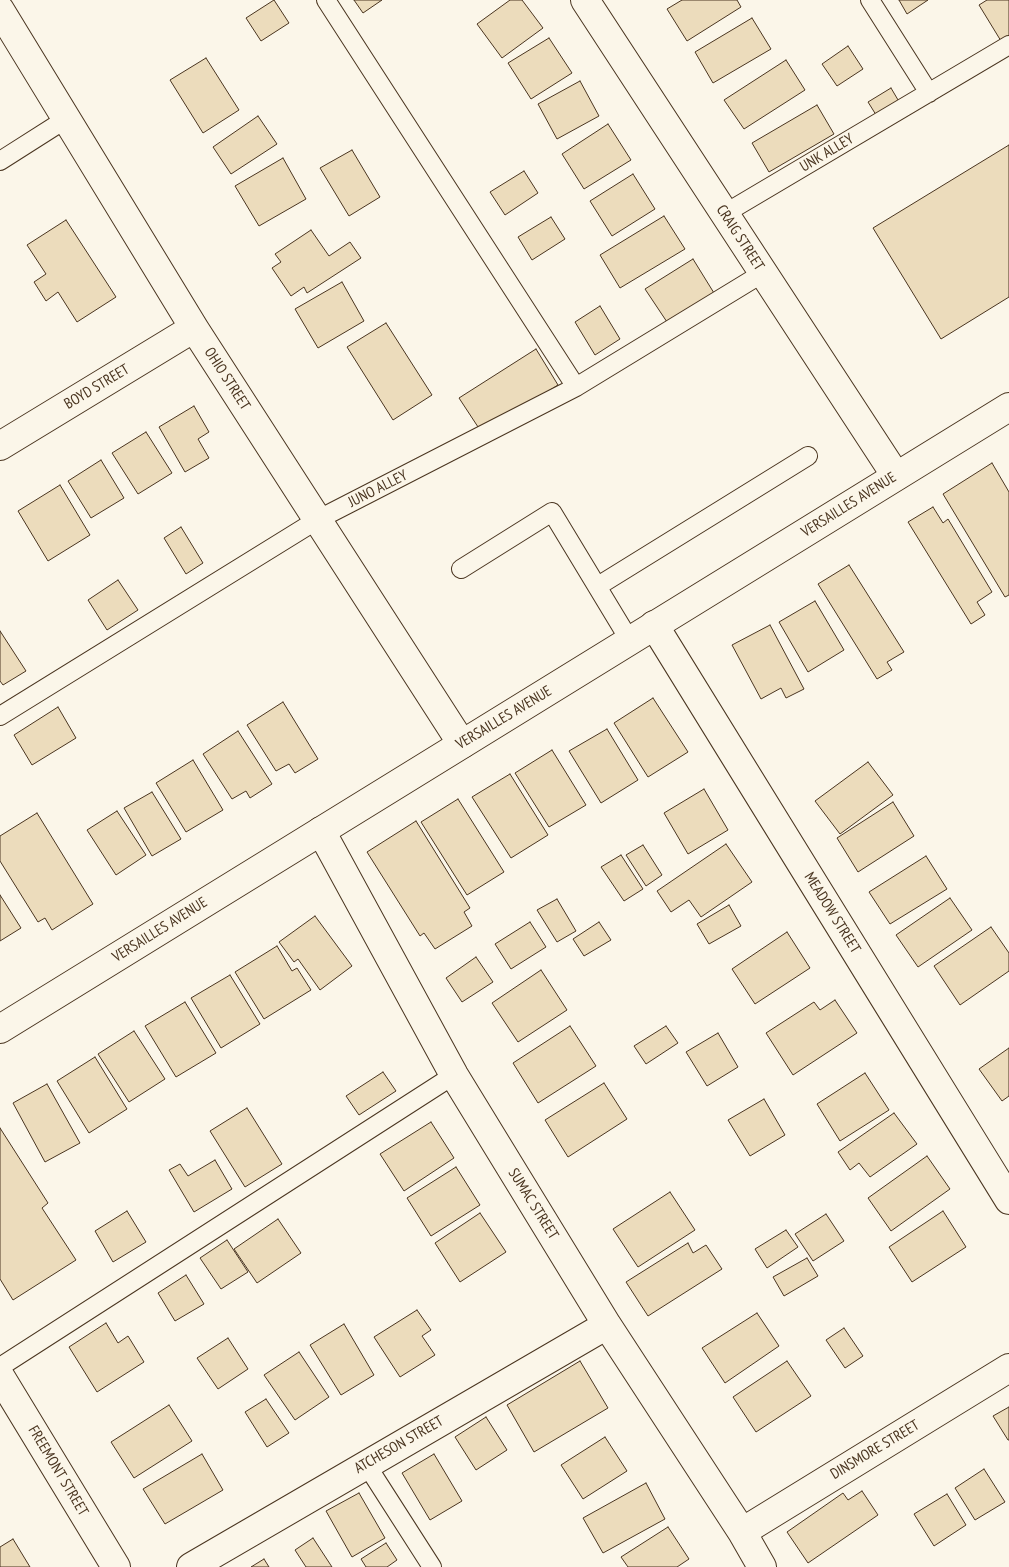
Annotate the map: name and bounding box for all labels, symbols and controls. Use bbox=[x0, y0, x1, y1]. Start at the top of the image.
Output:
street label: UNK ALLEY bbox=[797, 130, 857, 176]
street label: CRAIG STREET bbox=[712, 202, 768, 274]
street label: OHIO STREET bbox=[200, 344, 254, 414]
street label: BOYD STREET bbox=[61, 361, 133, 413]
street label: JUNO ALLEY bbox=[346, 467, 410, 511]
street label: VERSAILLES AVENUE bbox=[798, 469, 900, 541]
street label: VERSAILLES AVENUE bbox=[453, 682, 555, 754]
street label: MEADOW STREET bbox=[800, 869, 864, 957]
street label: VERSAILLES AVENUE bbox=[109, 894, 211, 966]
street label: SUMAC STREET bbox=[504, 1165, 562, 1243]
street label: ATCHESON STREET bbox=[351, 1412, 447, 1478]
street label: DINSMORE STREET bbox=[827, 1416, 923, 1484]
street label: FREEMONT STREET bbox=[24, 1423, 92, 1519]

